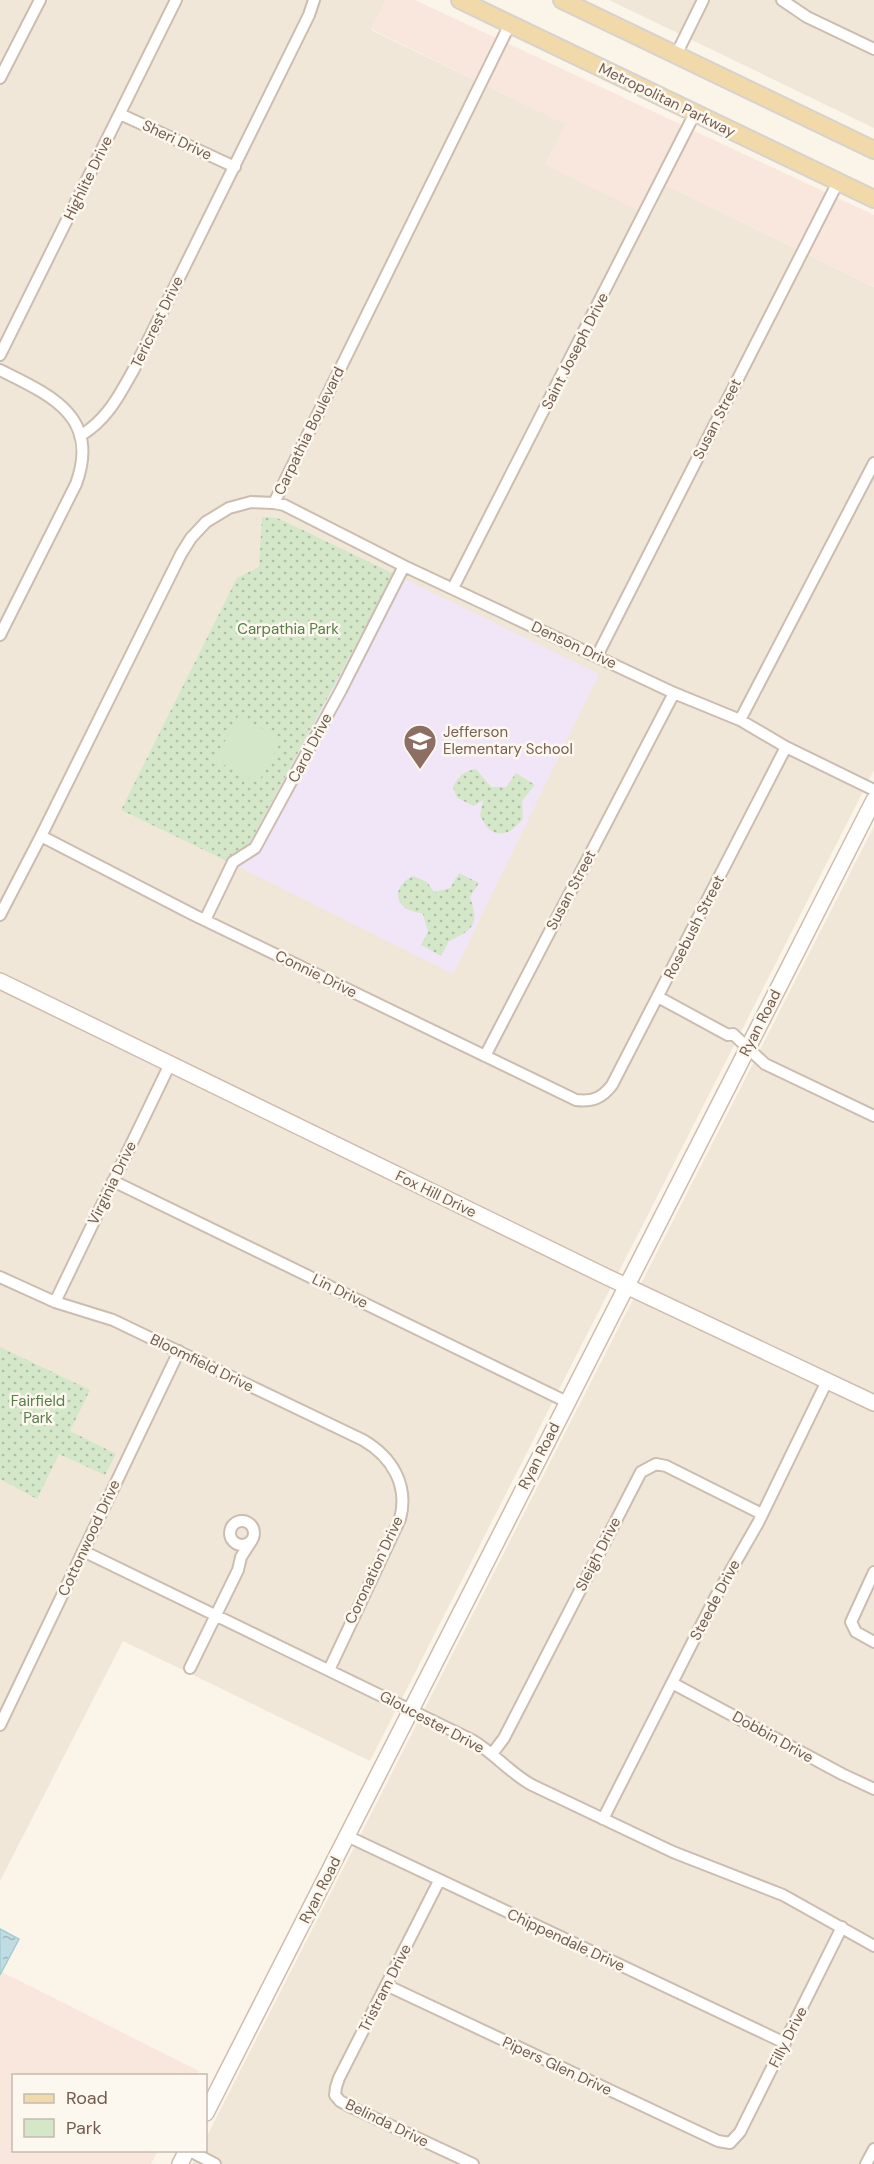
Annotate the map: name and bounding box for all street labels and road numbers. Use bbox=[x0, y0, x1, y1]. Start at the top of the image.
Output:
street label: Metropolitan Parkway bbox=[595, 58, 739, 142]
street label: Sheri Drive bbox=[139, 115, 215, 165]
street label: Highlite Drive bbox=[59, 133, 117, 223]
street label: Tericrest Drive bbox=[126, 273, 188, 371]
street label: Saint Joseph Drive bbox=[537, 289, 613, 413]
street label: Carpathia Boulevard bbox=[269, 363, 349, 499]
street label: Susan Street bbox=[688, 375, 746, 463]
street label: Denson Drive bbox=[528, 616, 620, 674]
street label: Carol Drive bbox=[283, 710, 337, 786]
street label: Susan Street bbox=[541, 846, 601, 934]
street label: Rosebush Street bbox=[659, 872, 729, 982]
street label: Connie Drive bbox=[272, 946, 360, 1002]
street label: Ryan Road bbox=[735, 986, 785, 1060]
street label: Virginia Drive bbox=[83, 1138, 141, 1228]
street label: Fox Hill Drive bbox=[392, 1166, 480, 1222]
street label: Lin Drive bbox=[309, 1269, 371, 1313]
street label: Bloomfield Drive bbox=[147, 1329, 257, 1397]
street label: Ryan Road bbox=[514, 1419, 564, 1493]
street label: Cottonwood Drive bbox=[53, 1477, 125, 1599]
street label: Coronation Drive bbox=[340, 1513, 408, 1627]
street label: Sleigh Drive bbox=[571, 1514, 625, 1594]
street label: Steede Drive bbox=[685, 1556, 745, 1644]
street label: Gloucester Drive bbox=[376, 1686, 488, 1758]
street label: Dobbin Drive bbox=[729, 1707, 817, 1767]
street label: Ryan Road bbox=[295, 1853, 345, 1927]
street label: Chippendale Drive bbox=[504, 1904, 628, 1976]
street label: Tristram Drive bbox=[354, 1941, 416, 2035]
street label: Filly Drive bbox=[764, 2003, 812, 2071]
street label: Pipers Glen Drive bbox=[499, 2032, 615, 2100]
street label: Belinda Drive bbox=[342, 2094, 432, 2152]

